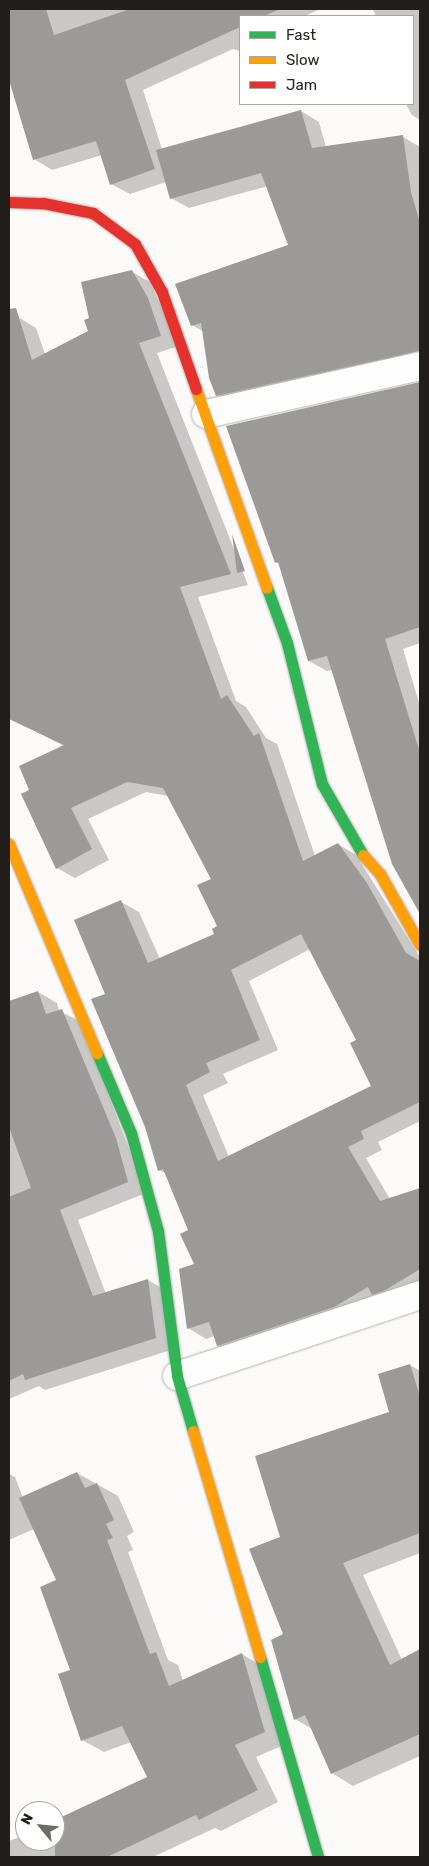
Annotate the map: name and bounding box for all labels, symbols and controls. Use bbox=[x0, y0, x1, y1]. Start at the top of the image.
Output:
legend bbox=[239, 15, 414, 105]
text: Fast bbox=[286, 26, 316, 44]
text: Slow bbox=[286, 51, 319, 69]
text: Jam bbox=[286, 76, 317, 94]
north arrow bbox=[15, 1801, 65, 1851]
text: N bbox=[17, 1811, 37, 1828]

